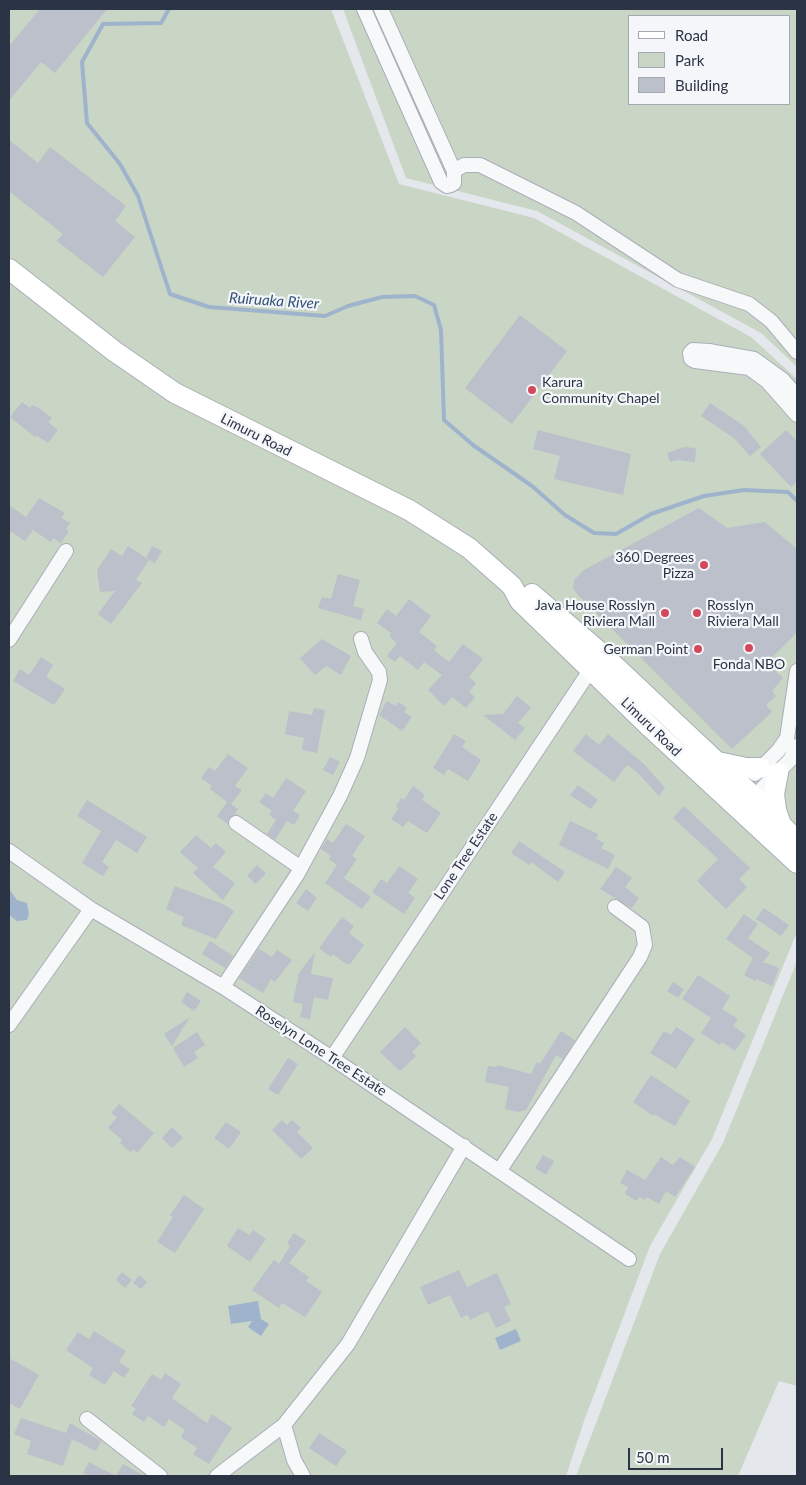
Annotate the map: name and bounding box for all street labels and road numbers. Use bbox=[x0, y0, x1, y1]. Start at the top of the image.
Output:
street label: Limuru Road bbox=[218, 410, 294, 460]
street label: Limuru Road bbox=[617, 694, 685, 760]
street label: Lone Tree Estate bbox=[431, 809, 501, 903]
street label: Roselyn Lone Tree Estate bbox=[252, 1002, 390, 1100]

